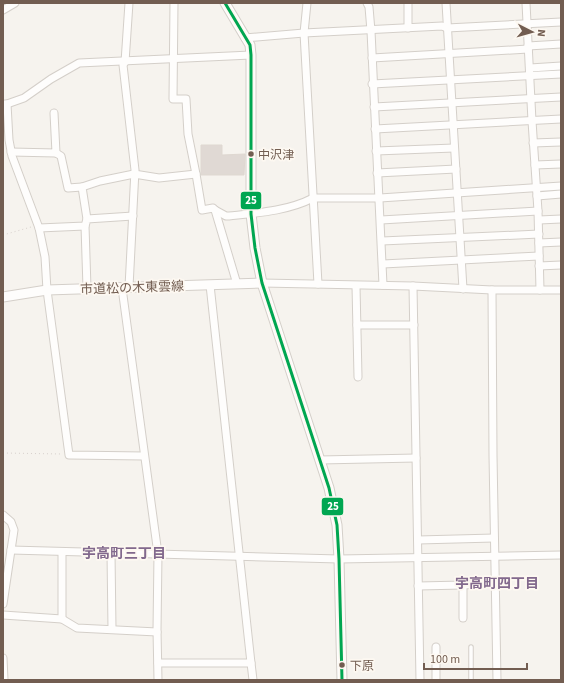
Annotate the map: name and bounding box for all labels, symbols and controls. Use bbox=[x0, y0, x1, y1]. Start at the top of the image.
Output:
north arrow bbox=[512, 12, 552, 52]
text: N bbox=[534, 29, 549, 37]
place label: 中沢津 bbox=[258, 147, 294, 164]
marker: 中沢津 bbox=[246, 149, 256, 159]
line badge: 25 bbox=[240, 191, 262, 210]
text: 25 bbox=[245, 193, 257, 208]
street label: 市道松の木東雲線 bbox=[80, 277, 184, 299]
line badge: 25 bbox=[321, 497, 344, 516]
text: 25 bbox=[327, 499, 339, 514]
district label: 宇高町三丁目 bbox=[82, 544, 166, 564]
district label: 宇高町四丁目 bbox=[455, 574, 539, 594]
scale bar bbox=[424, 645, 527, 671]
text: 100 m bbox=[430, 651, 460, 668]
place label: 下原 bbox=[350, 658, 374, 675]
marker: 下原 bbox=[337, 660, 347, 670]

